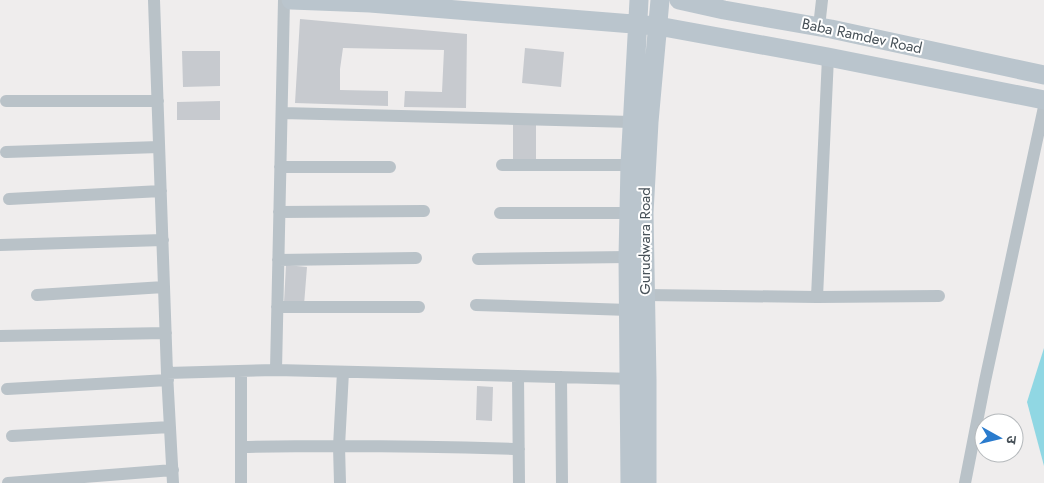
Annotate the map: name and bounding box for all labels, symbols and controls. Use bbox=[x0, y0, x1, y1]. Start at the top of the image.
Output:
street label: Baba Ramdev Road bbox=[800, 12, 924, 60]
street label: Gurudwara Road bbox=[634, 187, 656, 295]
north arrow bbox=[974, 413, 1024, 463]
text: उ bbox=[1001, 434, 1022, 446]

